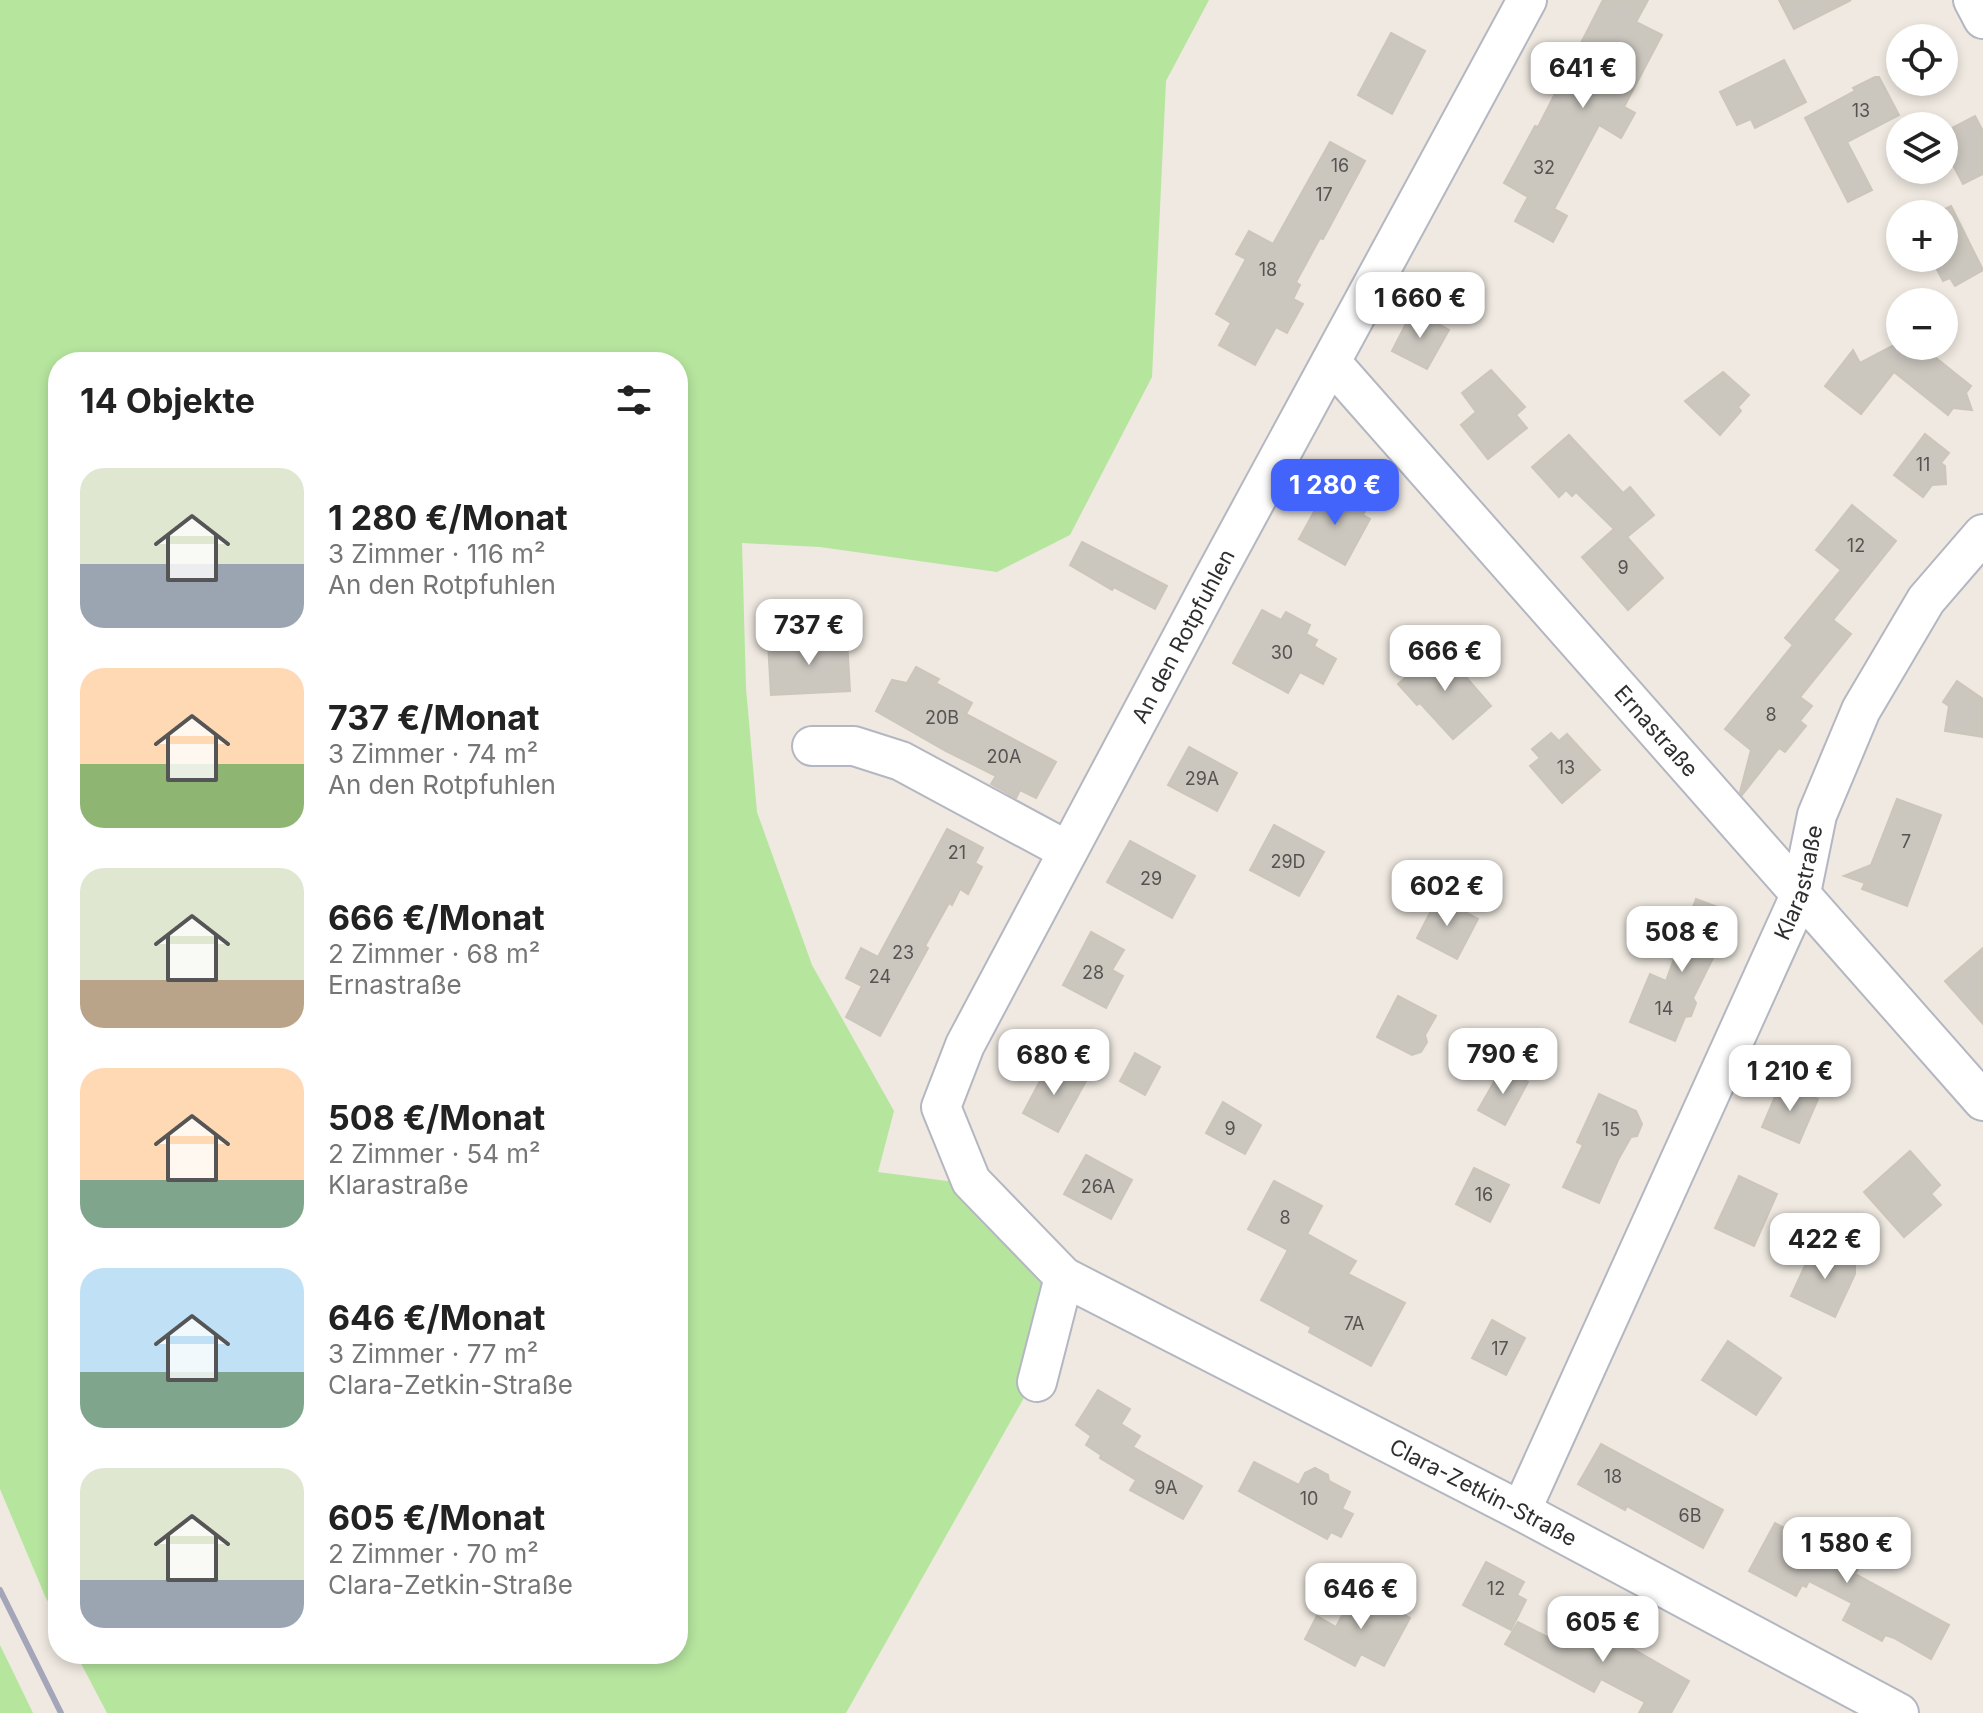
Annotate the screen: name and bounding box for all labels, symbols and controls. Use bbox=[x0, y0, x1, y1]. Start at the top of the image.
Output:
map controls bbox=[1886, 24, 1958, 360]
button: locate bbox=[1886, 24, 1958, 96]
pin: 641 € bbox=[1527, 42, 1639, 110]
text: 641 € bbox=[1549, 52, 1617, 83]
house number: 13 bbox=[1852, 100, 1870, 121]
button: layers bbox=[1886, 112, 1958, 184]
house number: 16 bbox=[1331, 155, 1349, 176]
house number: 32 bbox=[1533, 157, 1555, 178]
house number: 17 bbox=[1315, 184, 1333, 205]
button: + bbox=[1886, 200, 1958, 272]
house number: 18 bbox=[1259, 259, 1277, 280]
pin: 1 660 € bbox=[1346, 272, 1494, 340]
text: 1 660 € bbox=[1374, 282, 1466, 313]
button: − bbox=[1886, 288, 1958, 360]
icon: filters bbox=[612, 378, 656, 422]
text: 14 Objekte bbox=[80, 380, 255, 421]
house number: 11 bbox=[1916, 454, 1930, 475]
pin: 1 280 € bbox=[1261, 459, 1409, 527]
text: 1 280 € bbox=[1289, 469, 1381, 500]
text: 1 280 €/Monat bbox=[328, 497, 568, 538]
icon: home bbox=[144, 500, 240, 596]
house number: 12 bbox=[1847, 535, 1865, 556]
text: 3 Zimmer · 116 m² bbox=[328, 538, 545, 569]
street label: An den Rotpfuhlen bbox=[1126, 545, 1240, 727]
house number: 9 bbox=[1617, 557, 1629, 578]
text: An den Rotpfuhlen bbox=[328, 569, 556, 600]
pin: 737 € bbox=[753, 599, 865, 667]
text: 737 € bbox=[774, 609, 844, 640]
pin: 666 € bbox=[1389, 625, 1501, 693]
text: 666 € bbox=[1408, 635, 1482, 666]
house number: 30 bbox=[1271, 642, 1293, 663]
street label: Ernastraße bbox=[1609, 680, 1704, 782]
text: 737 €/Monat bbox=[328, 697, 539, 738]
icon: home bbox=[144, 700, 240, 796]
house number: 8 bbox=[1765, 704, 1777, 725]
house number: 20B bbox=[925, 707, 959, 728]
text: 3 Zimmer · 74 m² bbox=[328, 738, 538, 769]
house number: 20A bbox=[987, 746, 1021, 767]
house number: 13 bbox=[1557, 757, 1575, 778]
house number: 29A bbox=[1185, 768, 1219, 789]
text: An den Rotpfuhlen bbox=[328, 769, 556, 800]
street label: Klarastraße bbox=[1769, 823, 1828, 944]
house number: 7 bbox=[1901, 831, 1911, 852]
house number: 21 bbox=[948, 842, 966, 863]
house number: 29D bbox=[1270, 851, 1306, 872]
pin: 602 € bbox=[1391, 860, 1503, 928]
house number: 29 bbox=[1140, 868, 1162, 889]
text: 602 € bbox=[1410, 870, 1484, 901]
text: 666 €/Monat bbox=[328, 897, 545, 938]
icon: home bbox=[144, 900, 240, 996]
pin: 508 € bbox=[1626, 906, 1738, 974]
text: 508 € bbox=[1644, 916, 1720, 947]
text: 2 Zimmer · 68 m² bbox=[328, 938, 540, 969]
house number: 23 bbox=[892, 942, 914, 963]
house number: 28 bbox=[1082, 962, 1104, 983]
house number: 24 bbox=[869, 966, 891, 987]
text: Ernastraße bbox=[328, 969, 462, 1000]
house number: 14 bbox=[1655, 998, 1673, 1019]
pin: 790 € bbox=[1447, 1028, 1559, 1096]
pin: 680 € bbox=[998, 1029, 1110, 1097]
text: 790 € bbox=[1466, 1038, 1540, 1069]
text: 680 € bbox=[1016, 1039, 1092, 1070]
pin: 1 210 € bbox=[1716, 1045, 1864, 1113]
text: 1 210 € bbox=[1747, 1055, 1833, 1086]
text: 508 €/Monat bbox=[328, 1097, 545, 1138]
icon: home bbox=[144, 1100, 240, 1196]
house number: 9 bbox=[1224, 1118, 1236, 1139]
house number: 15 bbox=[1602, 1119, 1620, 1140]
text: 2 Zimmer · 54 m² bbox=[328, 1138, 541, 1169]
text: Klarastraße bbox=[328, 1169, 469, 1200]
house number: 26A bbox=[1081, 1176, 1115, 1197]
house number: 16 bbox=[1475, 1184, 1493, 1205]
house number: 8 bbox=[1279, 1207, 1291, 1228]
pin: 422 € bbox=[1769, 1213, 1881, 1281]
text: 422 € bbox=[1788, 1223, 1862, 1254]
text: 646 €/Monat bbox=[328, 1297, 546, 1338]
icon: home bbox=[144, 1300, 240, 1396]
house number: 7A bbox=[1344, 1313, 1364, 1334]
text: 3 Zimmer · 77 m² bbox=[328, 1338, 538, 1369]
house number: 17 bbox=[1491, 1338, 1509, 1359]
text: Clara-Zetkin-Straße bbox=[328, 1369, 573, 1400]
street label: Clara-Zetkin-Straße bbox=[1385, 1433, 1582, 1552]
house number: 18 bbox=[1604, 1466, 1622, 1487]
house number: 9A bbox=[1154, 1477, 1178, 1498]
house number: 10 bbox=[1300, 1488, 1318, 1509]
text: 605 €/Monat bbox=[328, 1497, 545, 1538]
icon: home bbox=[144, 1500, 240, 1596]
house number: 6B bbox=[1679, 1505, 1701, 1526]
pin: 1 580 € bbox=[1773, 1517, 1921, 1585]
text: 1 580 € bbox=[1801, 1527, 1893, 1558]
text: 2 Zimmer · 70 m² bbox=[328, 1538, 539, 1569]
pin: 646 € bbox=[1305, 1563, 1417, 1631]
text: Clara-Zetkin-Straße bbox=[328, 1569, 573, 1600]
text: 646 € bbox=[1323, 1573, 1399, 1604]
house number: 12 bbox=[1487, 1578, 1505, 1599]
pin: 605 € bbox=[1547, 1596, 1659, 1664]
text: 605 € bbox=[1566, 1606, 1641, 1637]

